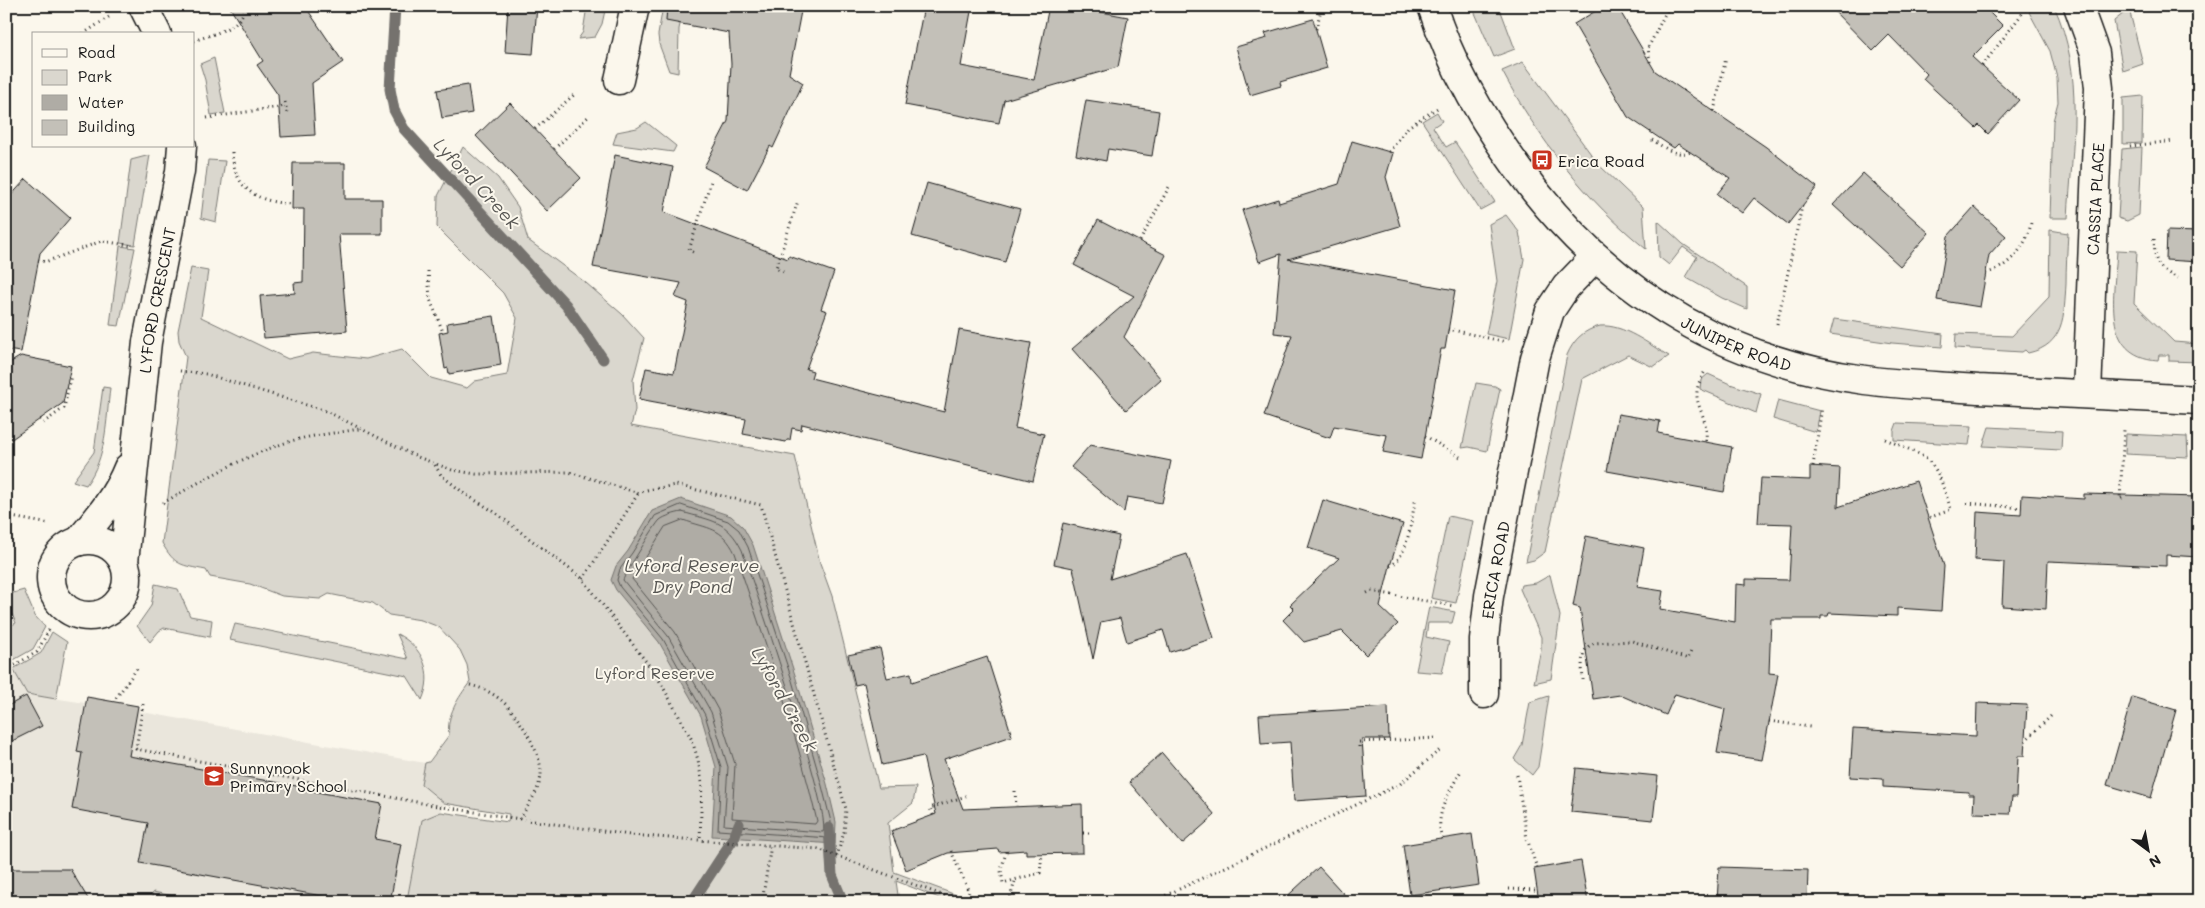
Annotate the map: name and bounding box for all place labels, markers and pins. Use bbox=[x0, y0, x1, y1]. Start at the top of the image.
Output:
bus stop icon: Erica Road bbox=[1530, 148, 1554, 172]
place label: Erica Road bbox=[1558, 150, 1644, 171]
place label: Sunnynook Primary School bbox=[230, 757, 347, 796]
school or university icon: Sunnynook Primary School bbox=[202, 764, 226, 788]

